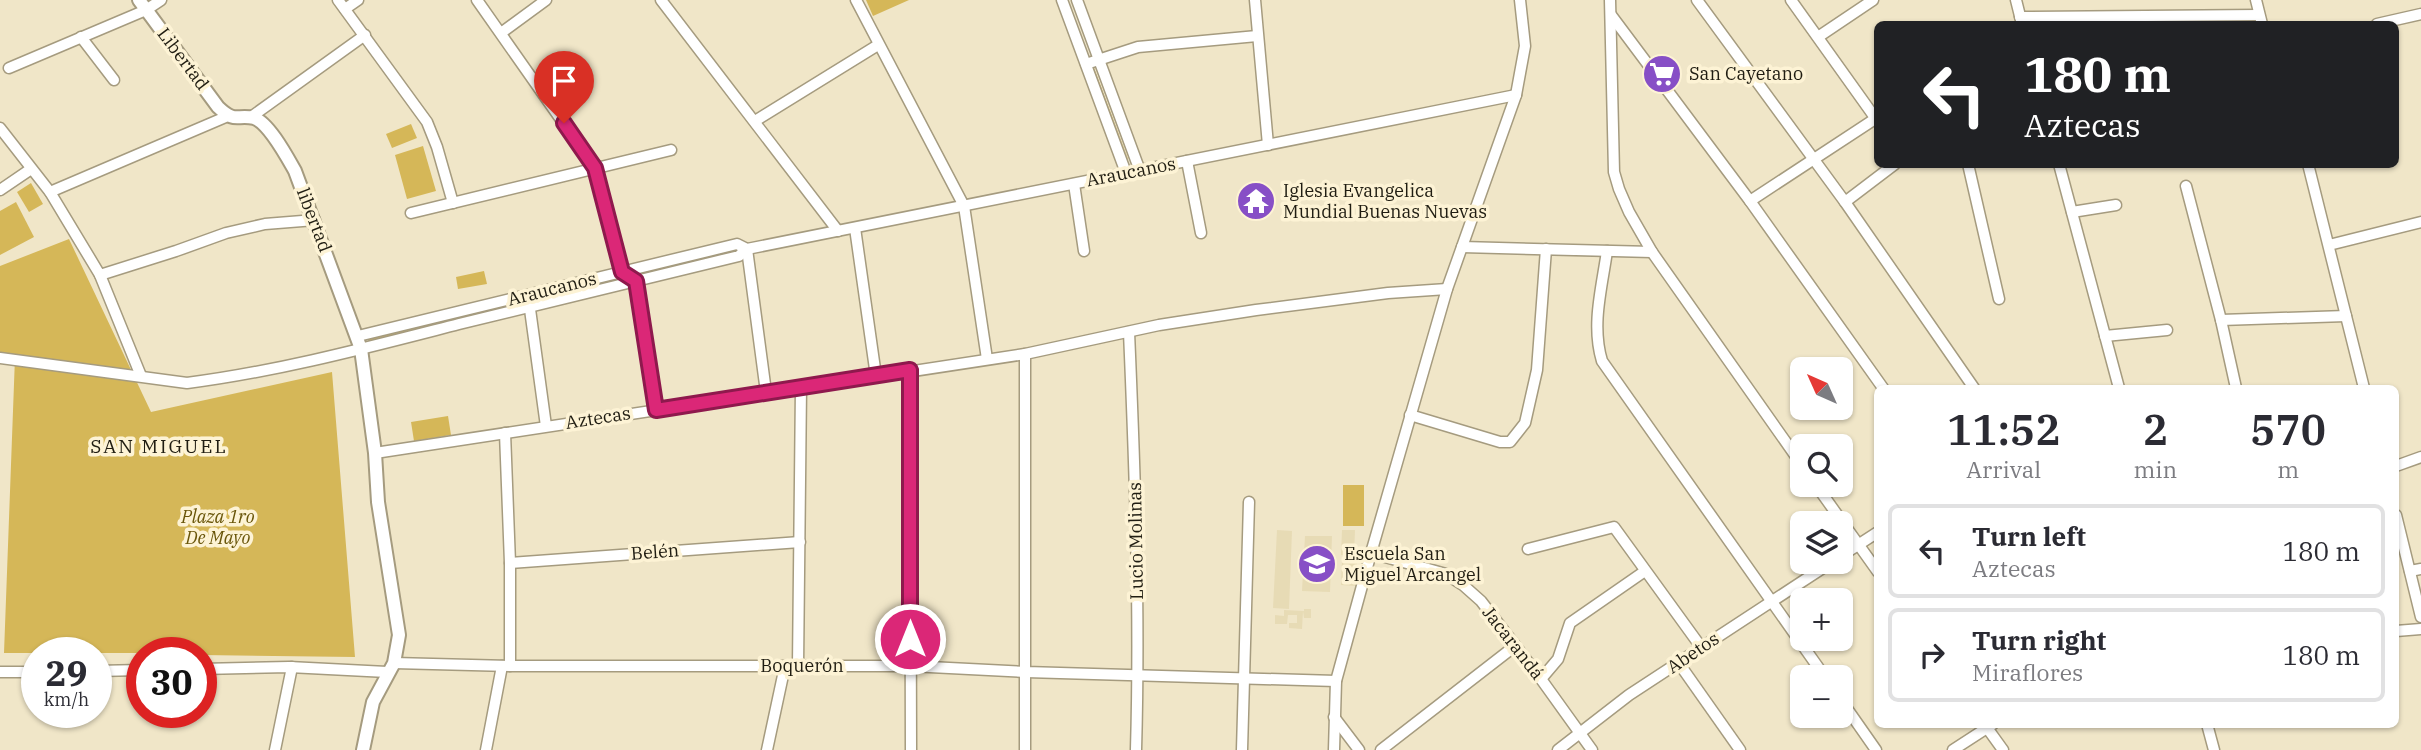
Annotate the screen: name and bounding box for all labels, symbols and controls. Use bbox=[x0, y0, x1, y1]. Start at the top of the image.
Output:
street label: Libertad bbox=[152, 23, 214, 95]
text: 180 m bbox=[2024, 42, 2171, 105]
icon: left bbox=[1909, 49, 2000, 140]
pin bbox=[534, 51, 594, 123]
supermarket icon: San Cayetano bbox=[1641, 53, 1683, 95]
icon: arrive bbox=[545, 62, 583, 100]
place label: San Cayetano bbox=[1689, 62, 1803, 85]
text: Aztecas bbox=[2024, 104, 2141, 146]
street label: Araucanos bbox=[1084, 152, 1178, 191]
place label: Iglesia Evangelica Mundial Buenas Nuevas bbox=[1283, 179, 1487, 223]
temple icon: Iglesia Evangelica Mundial Buenas Nuevas bbox=[1235, 180, 1277, 222]
street label: libertad bbox=[292, 184, 337, 255]
street label: Araucanos bbox=[505, 266, 599, 311]
north arrow bbox=[1790, 357, 1853, 420]
map controls bbox=[1790, 357, 1853, 728]
street label: Aztecas bbox=[564, 401, 632, 434]
text: 11:52 bbox=[1947, 402, 2060, 457]
text: 2 bbox=[2143, 402, 2168, 457]
text: 570 bbox=[2250, 402, 2326, 457]
district label: SAN MIGUEL bbox=[90, 434, 228, 458]
button: search bbox=[1790, 434, 1853, 497]
text: Arrival bbox=[1966, 454, 2041, 484]
text: min bbox=[2133, 454, 2177, 484]
text: m bbox=[2277, 454, 2299, 484]
street label: Lucio Molinas bbox=[1123, 482, 1148, 600]
park label: Plaza 1ro De Mayo bbox=[180, 505, 255, 549]
button: layers bbox=[1790, 511, 1853, 574]
text: Turn left bbox=[1972, 519, 2086, 553]
icon: left bbox=[1913, 532, 1951, 570]
text: 180 m bbox=[2282, 534, 2360, 568]
street label: Belén bbox=[630, 538, 680, 565]
place label: Escuela San Miguel Arcangel bbox=[1344, 542, 1481, 586]
school or university icon: Escuela San Miguel Arcangel bbox=[1296, 543, 1338, 585]
text: Aztecas bbox=[1972, 553, 2056, 583]
button: + bbox=[1790, 588, 1853, 651]
street label: Jacarandá bbox=[1478, 601, 1549, 684]
position arrow bbox=[873, 602, 947, 676]
text: Turn right bbox=[1972, 623, 2106, 657]
street label: Abetos bbox=[1662, 627, 1723, 678]
icon: right bbox=[1913, 636, 1951, 674]
speed limit sign: 30 bbox=[126, 637, 217, 728]
text: 180 m bbox=[2282, 638, 2360, 672]
text: 29 bbox=[45, 650, 88, 696]
street label: Boquerón bbox=[760, 654, 844, 677]
text: Miraflores bbox=[1972, 657, 2083, 687]
button: − bbox=[1790, 665, 1853, 728]
text: km/h bbox=[44, 688, 89, 711]

